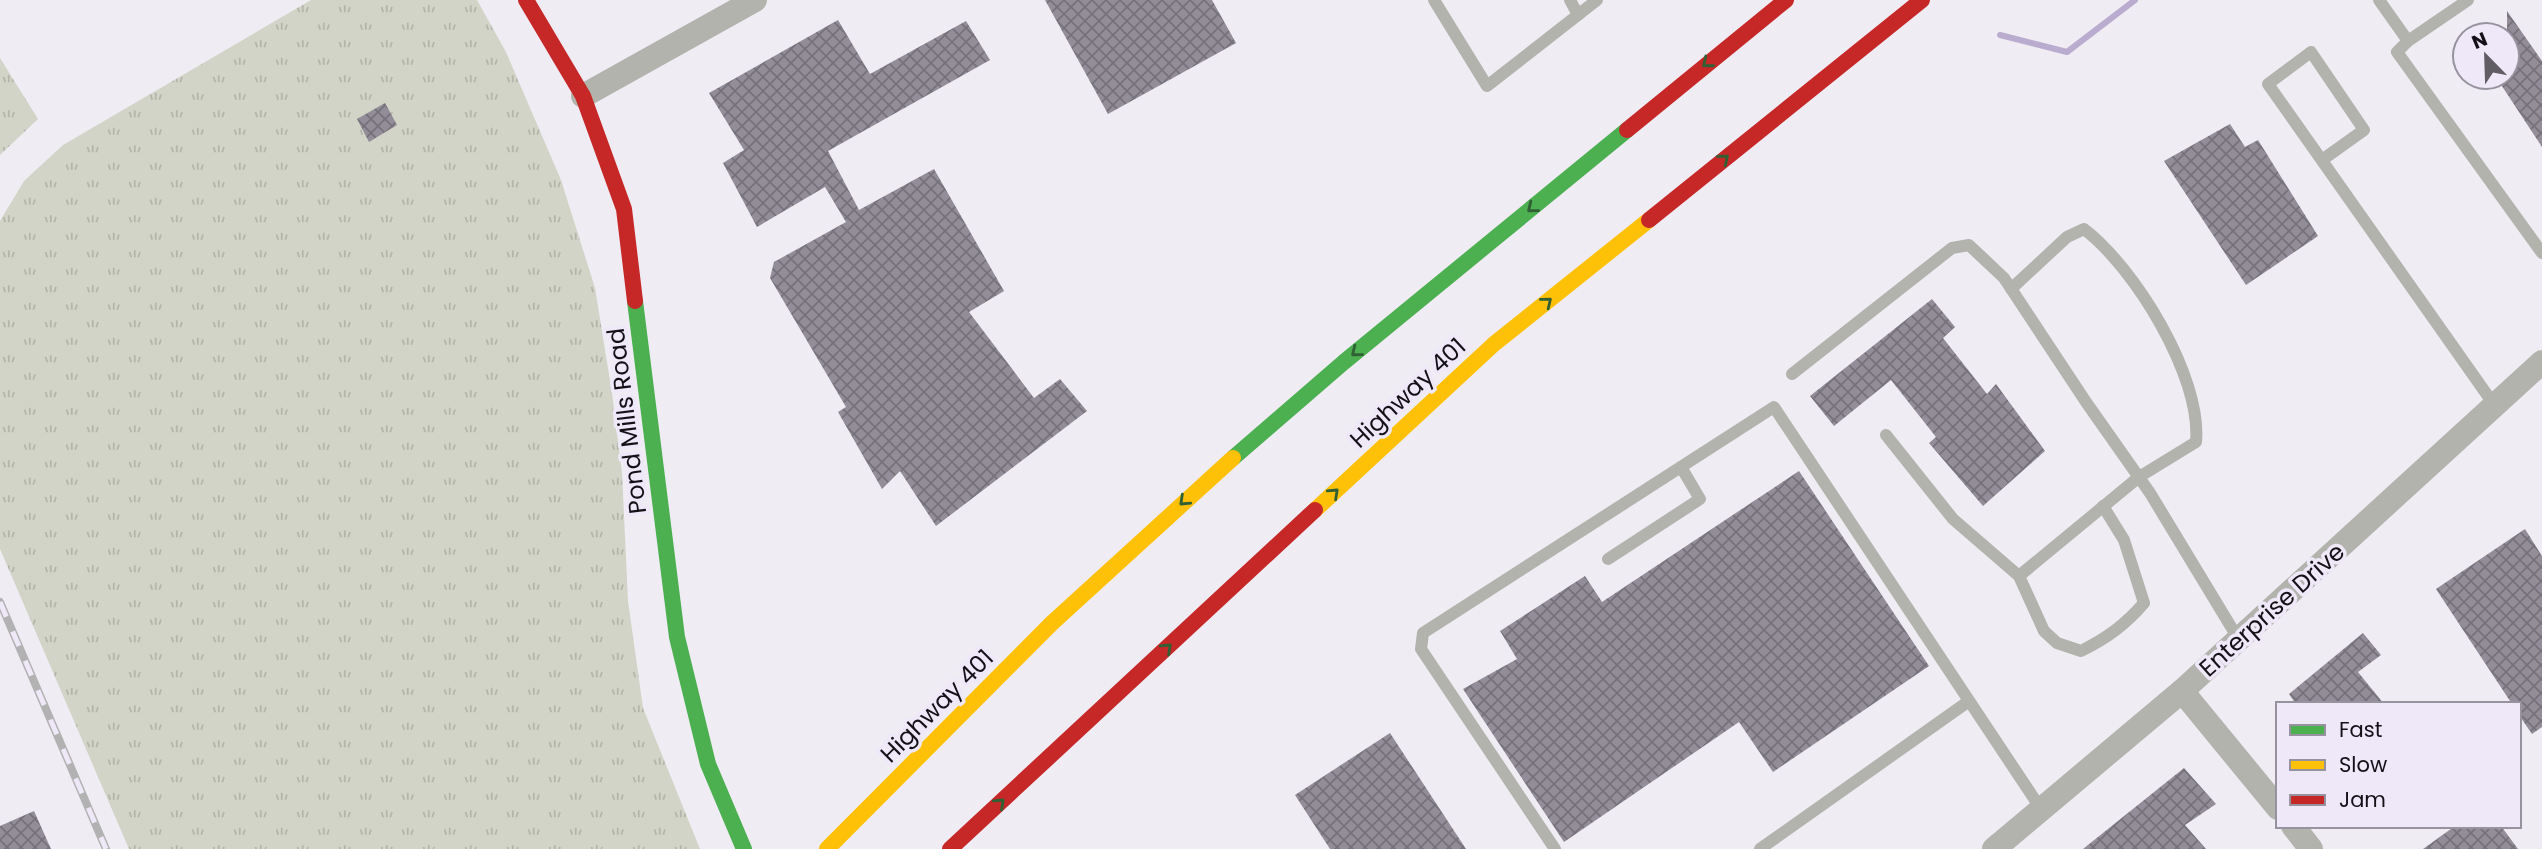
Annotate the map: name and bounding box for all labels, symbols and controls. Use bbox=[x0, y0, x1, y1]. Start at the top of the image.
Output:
north arrow bbox=[2451, 21, 2521, 91]
text: N bbox=[2468, 26, 2491, 56]
one-way arrow bbox=[1703, 55, 1716, 67]
one-way arrow bbox=[1716, 155, 1729, 167]
one-way arrow bbox=[1527, 199, 1539, 212]
one-way arrow bbox=[1539, 297, 1551, 310]
street label: Pond Mills Road bbox=[599, 326, 654, 516]
street label: Highway 401 bbox=[1342, 330, 1473, 455]
one-way arrow bbox=[1351, 344, 1364, 356]
one-way arrow bbox=[1326, 489, 1339, 501]
one-way arrow bbox=[1179, 492, 1192, 505]
street label: Enterprise Drive bbox=[2192, 535, 2352, 684]
street label: Highway 401 bbox=[873, 642, 1001, 770]
one-way arrow bbox=[1159, 643, 1172, 656]
legend bbox=[2276, 702, 2521, 828]
text: Fast bbox=[2339, 715, 2382, 744]
text: Slow bbox=[2339, 750, 2387, 779]
text: Jam bbox=[2339, 785, 2386, 814]
one-way arrow bbox=[992, 798, 1005, 811]

